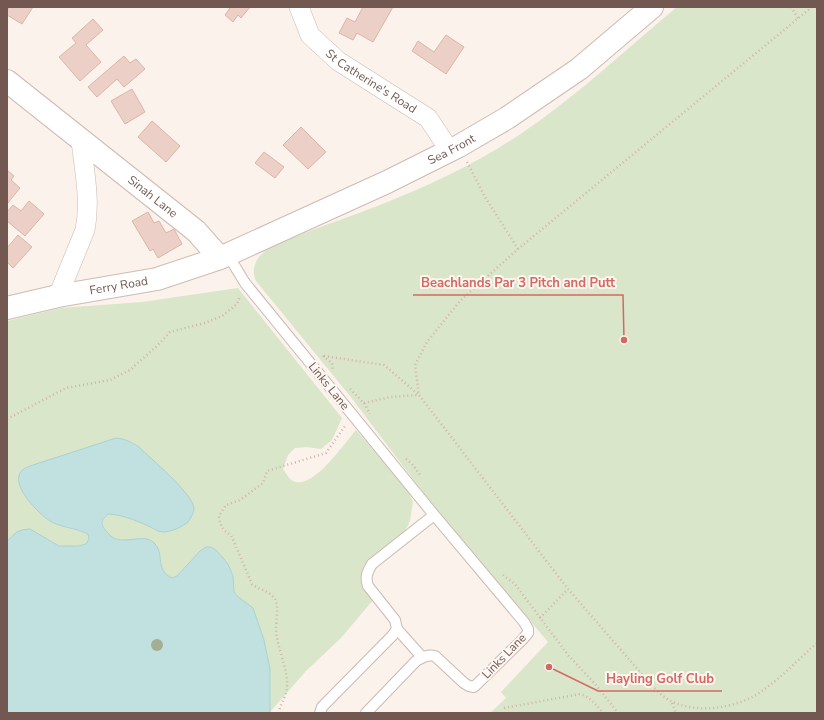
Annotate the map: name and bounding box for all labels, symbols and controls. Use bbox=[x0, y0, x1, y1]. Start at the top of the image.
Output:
street label: St Catherine's Road bbox=[322, 45, 420, 117]
street label: Sea Front bbox=[425, 130, 479, 168]
street label: Sinah Lane bbox=[124, 172, 181, 221]
callout: Beachlands Par 3 Pitch and Putt bbox=[413, 270, 623, 295]
street label: Ferry Road bbox=[88, 273, 149, 298]
text: Beachlands Par 3 Pitch and Putt bbox=[421, 274, 616, 292]
street label: Links Lane bbox=[305, 359, 353, 413]
street label: Links Lane bbox=[478, 630, 530, 682]
callout: Hayling Golf Club bbox=[598, 666, 722, 691]
text: Hayling Golf Club bbox=[606, 670, 714, 688]

